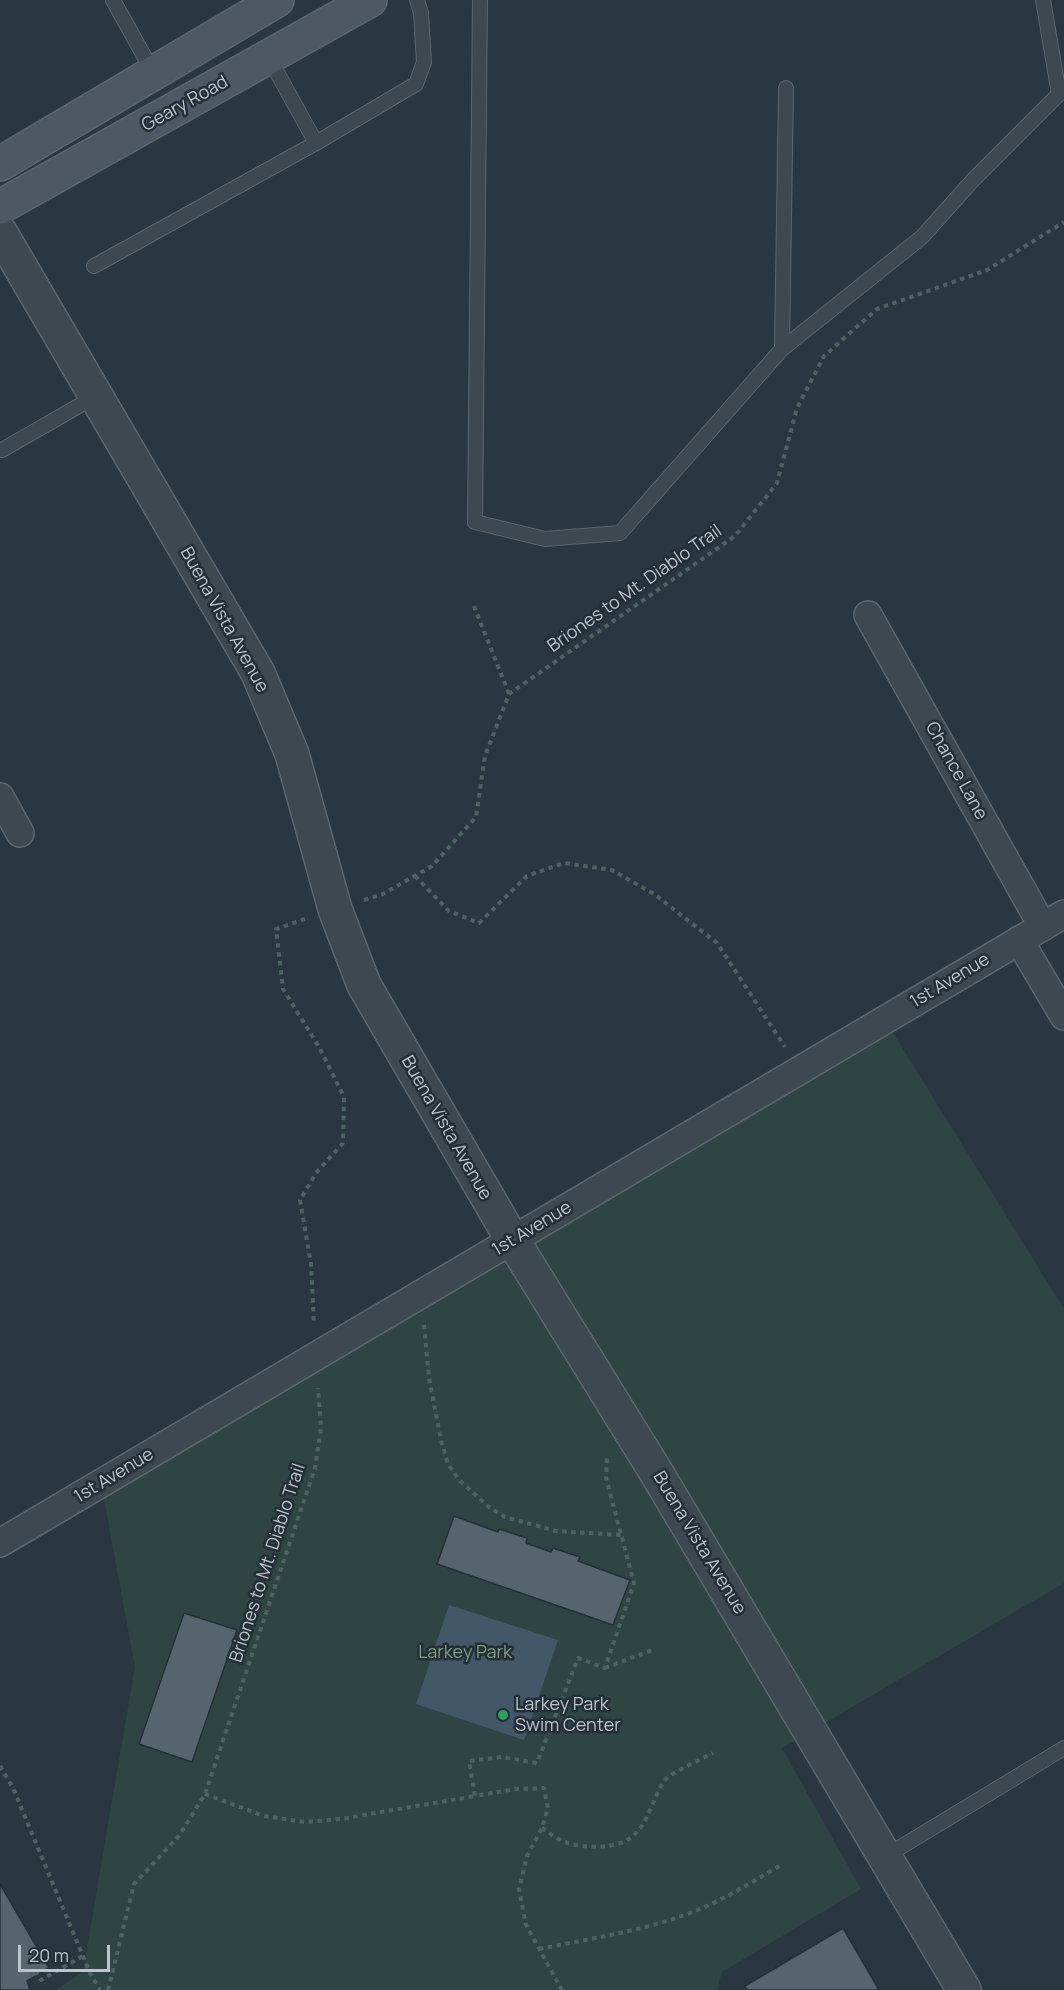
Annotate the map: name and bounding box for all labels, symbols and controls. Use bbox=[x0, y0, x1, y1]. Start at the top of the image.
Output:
street label: Geary Road bbox=[138, 71, 232, 137]
street label: Briones to Mt. Diablo Trail bbox=[544, 521, 726, 657]
street label: Buena Vista Avenue bbox=[175, 544, 273, 696]
street label: Chance Lane bbox=[920, 718, 992, 824]
street label: 1st Avenue bbox=[906, 949, 994, 1013]
street label: Buena Vista Avenue bbox=[396, 1052, 496, 1204]
street label: 1st Avenue bbox=[488, 1197, 576, 1261]
street label: 1st Avenue bbox=[70, 1444, 158, 1508]
street label: Briones to Mt. Diablo Trail bbox=[226, 1461, 310, 1665]
street label: Buena Vista Avenue bbox=[648, 1468, 750, 1618]
park label: Larkey Park bbox=[418, 1642, 512, 1664]
place label: Larkey Park Swim Center bbox=[515, 1694, 621, 1736]
marker: Larkey Park Swim Center bbox=[496, 1708, 510, 1722]
scale bar bbox=[21, 1933, 112, 1971]
text: 20 m bbox=[29, 1943, 69, 1967]

